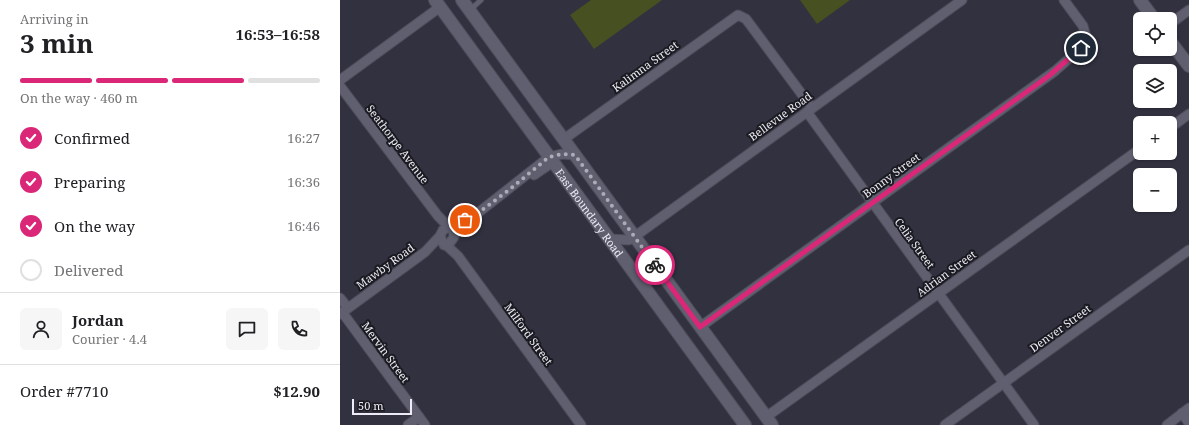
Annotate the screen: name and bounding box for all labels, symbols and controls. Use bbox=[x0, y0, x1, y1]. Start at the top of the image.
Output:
text: Arriving in bbox=[20, 10, 89, 28]
map controls bbox=[1133, 12, 1177, 212]
button: locate bbox=[1133, 12, 1177, 56]
text: 16:53–16:58 bbox=[236, 24, 320, 44]
text: 3 min bbox=[20, 25, 94, 61]
pin bbox=[1064, 31, 1098, 65]
street label: Kalimna Street bbox=[609, 37, 681, 95]
icon: home bbox=[1070, 37, 1092, 59]
button: layers bbox=[1133, 64, 1177, 108]
street label: Bellevue Road bbox=[745, 88, 815, 144]
text: On the way · 460 m bbox=[20, 89, 138, 107]
street label: Seathorpe Avenue bbox=[363, 101, 433, 187]
button: + bbox=[1133, 116, 1177, 160]
icon: check bbox=[20, 127, 42, 149]
text: Confirmed bbox=[54, 128, 130, 148]
text: 16:27 bbox=[287, 129, 320, 147]
street label: Bonny Street bbox=[859, 149, 923, 201]
street label: East Boundary Road bbox=[553, 165, 627, 260]
button: − bbox=[1133, 168, 1177, 212]
icon: check bbox=[20, 171, 42, 193]
text: Preparing bbox=[54, 172, 125, 192]
text: 16:36 bbox=[287, 173, 320, 191]
pin bbox=[448, 203, 482, 237]
icon: bag bbox=[454, 209, 476, 231]
icon: check bbox=[20, 215, 42, 237]
street label: Celia Street bbox=[892, 215, 939, 271]
text: On the way bbox=[54, 216, 135, 236]
text: 16:46 bbox=[287, 217, 320, 235]
street label: Mawby Road bbox=[353, 240, 417, 292]
courier bbox=[635, 245, 675, 285]
street label: Adrian Street bbox=[913, 246, 979, 300]
icon: bike bbox=[644, 254, 666, 276]
text: Delivered bbox=[54, 260, 123, 280]
street label: Milford Street bbox=[501, 300, 557, 368]
street label: Denver Street bbox=[1026, 301, 1094, 355]
button: person bbox=[20, 308, 62, 350]
button: chat bbox=[226, 308, 268, 350]
button: phone bbox=[278, 308, 320, 350]
text: Jordan bbox=[72, 310, 124, 330]
street label: Mervin Street bbox=[359, 318, 413, 386]
text: Courier · 4.4 bbox=[72, 330, 147, 348]
text: Order #7710 bbox=[20, 381, 108, 401]
text: $12.90 bbox=[273, 381, 320, 401]
scale bar bbox=[352, 397, 412, 416]
text: 50 m bbox=[358, 398, 384, 413]

